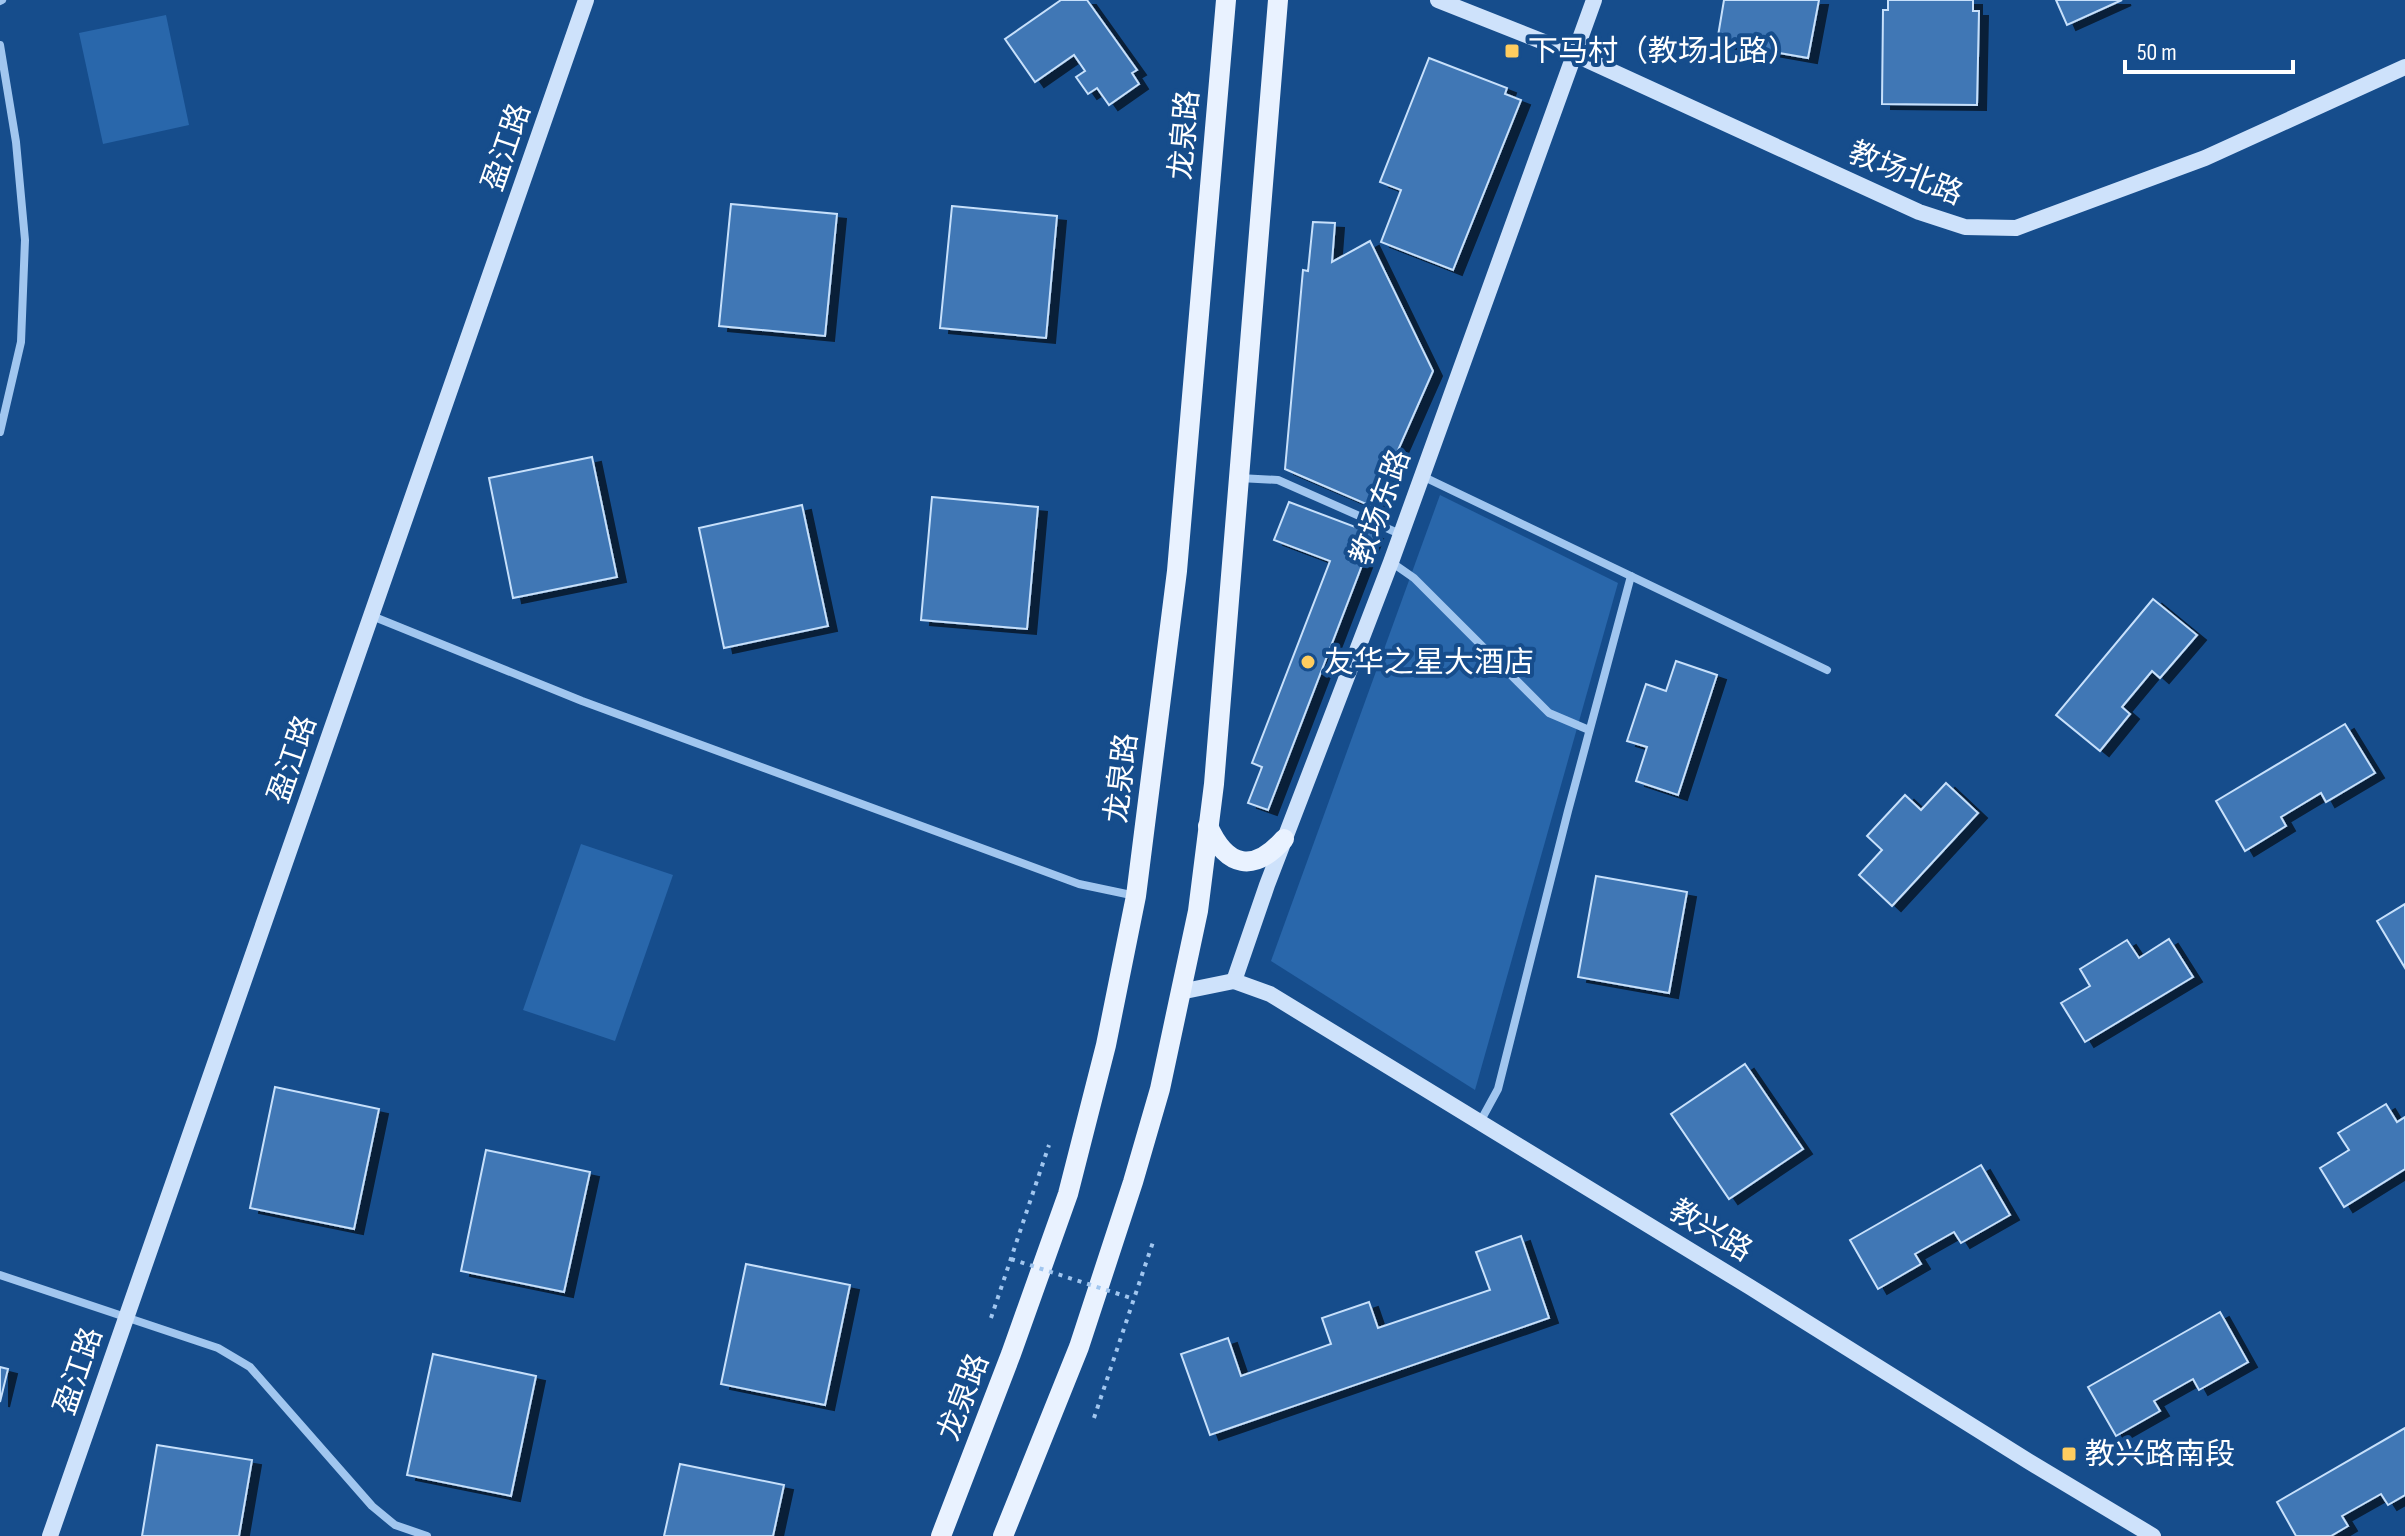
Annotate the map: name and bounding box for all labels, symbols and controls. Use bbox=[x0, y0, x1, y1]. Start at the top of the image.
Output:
scale bar bbox=[2125, 24, 2293, 74]
place label: 下马村（教场北路） bbox=[1528, 34, 1798, 70]
text: 50 m bbox=[2137, 38, 2177, 67]
marker: 下马村（教场北路） bbox=[1503, 42, 1521, 60]
street label: 龙泉路 bbox=[1163, 89, 1207, 181]
street label: 盈江路 bbox=[475, 99, 539, 196]
street label: 教场北路 bbox=[1843, 135, 1968, 213]
street label: 教场东路 bbox=[1344, 445, 1418, 570]
place label: 友华之星大酒店 bbox=[1324, 645, 1534, 681]
marker: 友华之星大酒店 bbox=[1299, 653, 1317, 671]
street label: 盈江路 bbox=[261, 711, 325, 808]
street label: 龙泉路 bbox=[1099, 731, 1145, 825]
street label: 教兴路 bbox=[1663, 1192, 1758, 1269]
street label: 盈江路 bbox=[47, 1323, 111, 1420]
street label: 龙泉路 bbox=[931, 1349, 997, 1446]
place label: 教兴路南段 bbox=[2085, 1437, 2235, 1473]
marker: 教兴路南段 bbox=[2060, 1445, 2078, 1463]

